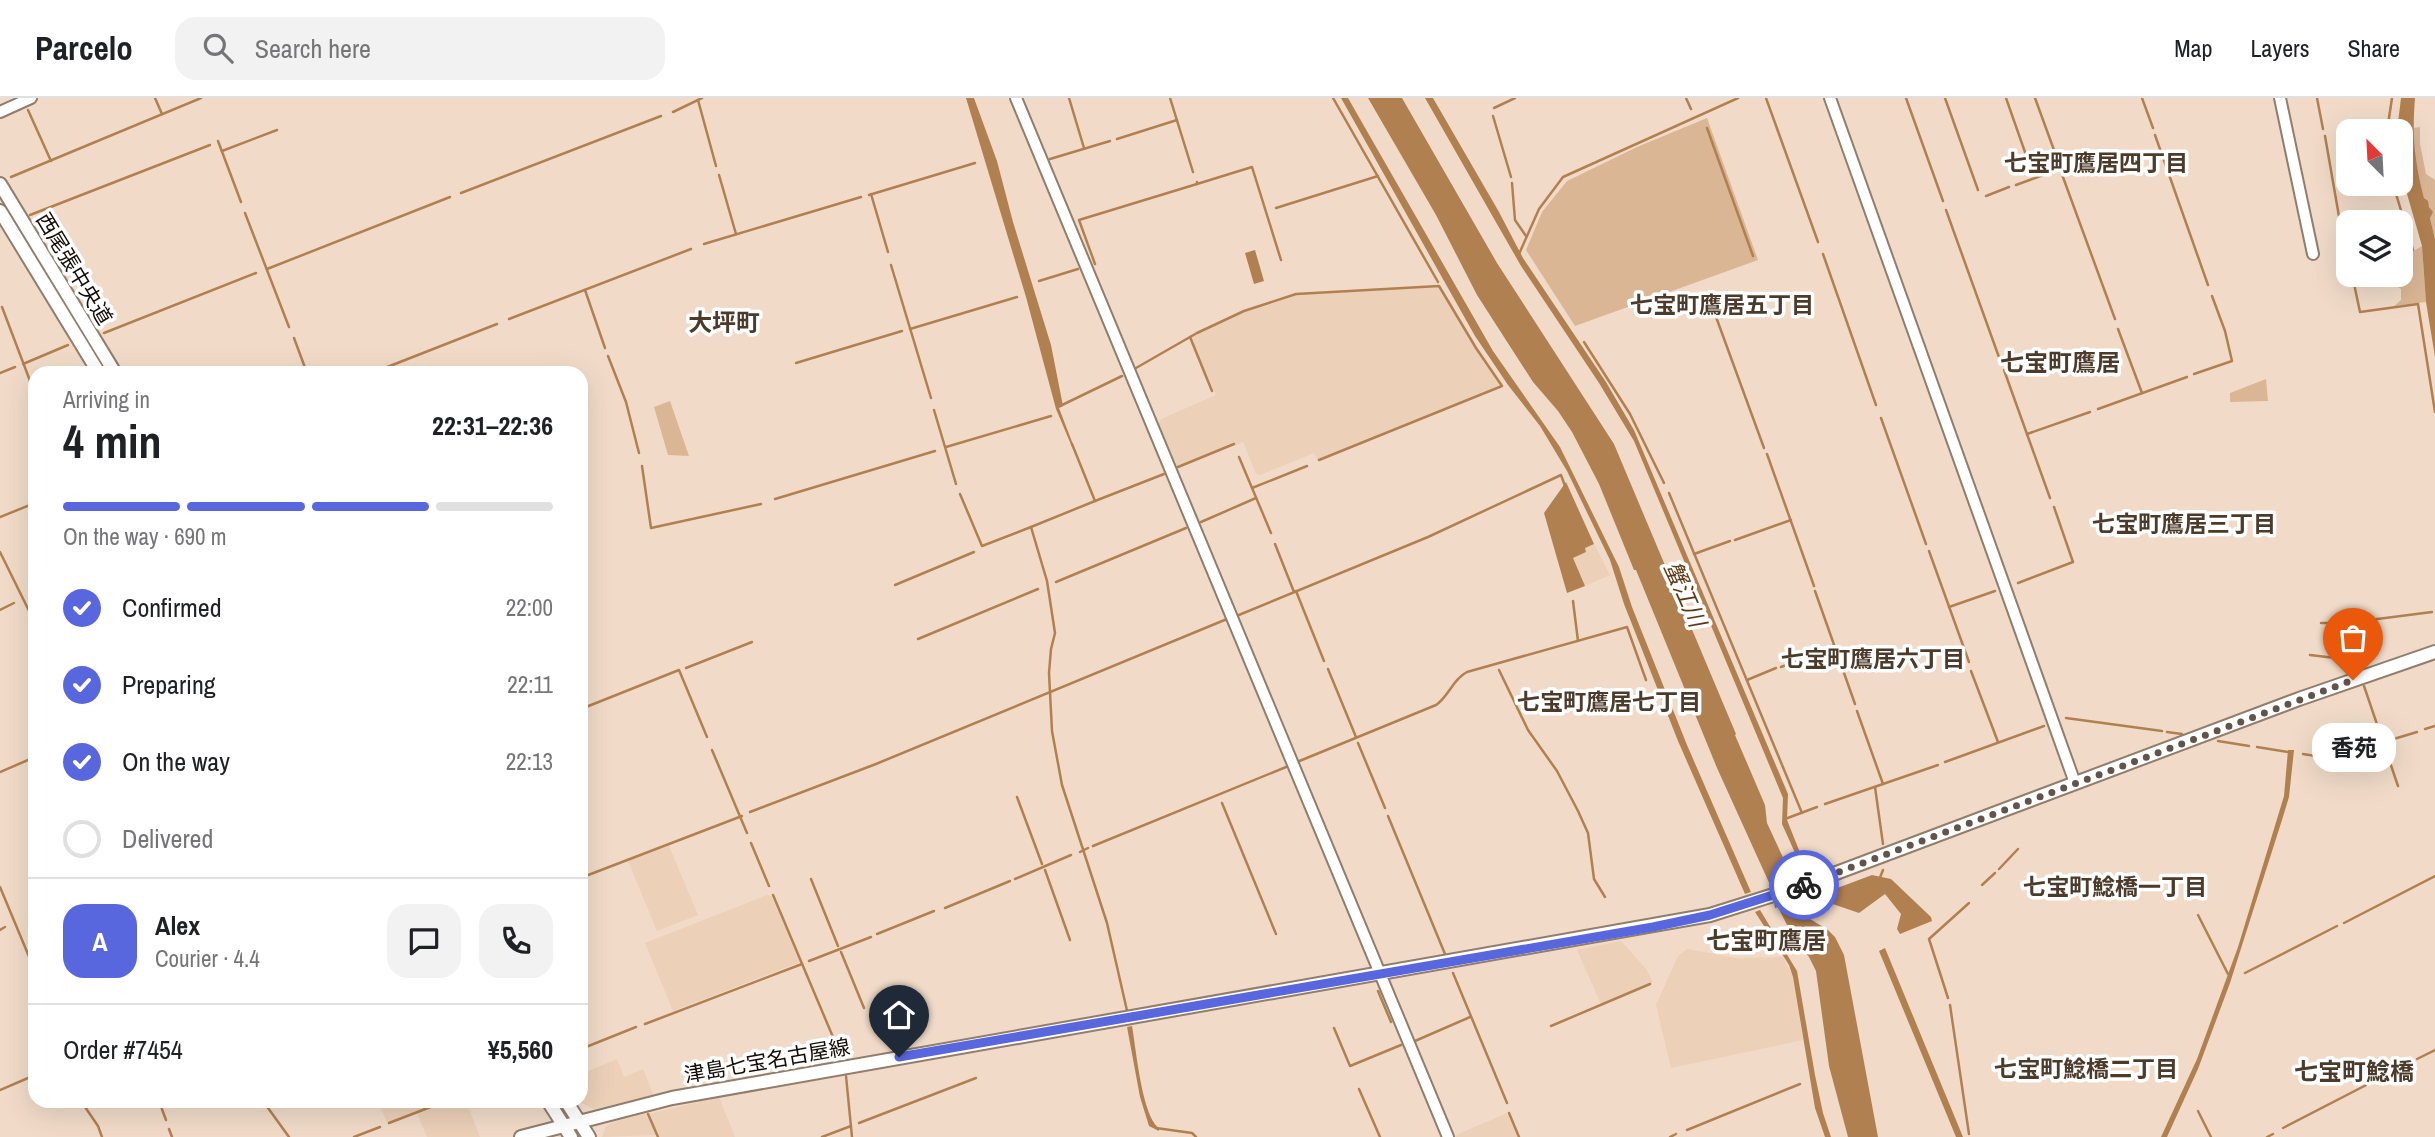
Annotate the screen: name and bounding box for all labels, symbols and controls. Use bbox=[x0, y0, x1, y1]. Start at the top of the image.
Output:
search box bbox=[175, 17, 665, 80]
text: Parcelo bbox=[35, 26, 133, 70]
icon: search bbox=[199, 29, 237, 67]
text: Search here bbox=[255, 31, 371, 66]
text: Map bbox=[2174, 32, 2212, 64]
text: Layers bbox=[2250, 32, 2309, 64]
text: Share bbox=[2347, 32, 2400, 64]
north arrow bbox=[2336, 119, 2413, 196]
map controls bbox=[2336, 119, 2413, 287]
district label: 七宝町鷹居四丁目 bbox=[2004, 147, 2188, 178]
street label: 西尾張中央道 bbox=[30, 207, 119, 330]
button: layers bbox=[2336, 210, 2413, 287]
district label: 七宝町鷹居五丁目 bbox=[1630, 289, 1814, 320]
district label: 大坪町 bbox=[688, 306, 760, 338]
district label: 七宝町鷹居 bbox=[2000, 346, 2120, 378]
text: Arriving in bbox=[63, 384, 150, 415]
text: 22:31–22:36 bbox=[432, 408, 553, 443]
text: 4 min bbox=[63, 410, 162, 472]
district label: 七宝町鷹居三丁目 bbox=[2092, 508, 2276, 539]
text: On the way · 690 m bbox=[63, 521, 227, 552]
water label: 蟹江川 bbox=[1657, 556, 1715, 634]
icon: check bbox=[63, 589, 101, 627]
text: Confirmed bbox=[122, 590, 222, 625]
text: 22:00 bbox=[506, 592, 553, 623]
pin bbox=[2323, 608, 2383, 680]
icon: bag bbox=[2334, 619, 2372, 657]
district label: 七宝町鷹居六丁目 bbox=[1781, 643, 1965, 674]
icon: check bbox=[63, 666, 101, 704]
text: Preparing bbox=[122, 667, 216, 702]
text: 22:11 bbox=[507, 669, 553, 700]
district label: 七宝町鷹居七丁目 bbox=[1517, 686, 1701, 717]
callout: 香苑 bbox=[2311, 722, 2395, 771]
text: 香苑 bbox=[2331, 732, 2377, 763]
icon: check bbox=[63, 743, 101, 781]
text: On the way bbox=[122, 744, 230, 779]
text: 22:13 bbox=[506, 746, 553, 777]
text: Delivered bbox=[122, 821, 213, 856]
courier bbox=[1769, 850, 1839, 920]
icon: bike bbox=[1785, 866, 1823, 904]
district label: 七宝町鯰橋一丁目 bbox=[2023, 871, 2207, 902]
button: chat bbox=[387, 904, 461, 978]
button: phone bbox=[479, 904, 553, 978]
text: Alex bbox=[155, 908, 200, 943]
text: A bbox=[92, 924, 108, 959]
district label: 七宝町鷹居 bbox=[1706, 924, 1826, 956]
text: Courier · 4.4 bbox=[155, 943, 260, 974]
pin bbox=[869, 985, 929, 1057]
icon: home bbox=[880, 996, 918, 1034]
text: Order #7454 bbox=[63, 1032, 183, 1067]
text: ¥5,560 bbox=[488, 1032, 553, 1067]
street label: 津島七宝名古屋線 bbox=[682, 1032, 852, 1089]
district label: 七宝町鯰橋二丁目 bbox=[1994, 1053, 2178, 1084]
district label: 七宝町鯰橋 bbox=[2294, 1055, 2414, 1087]

